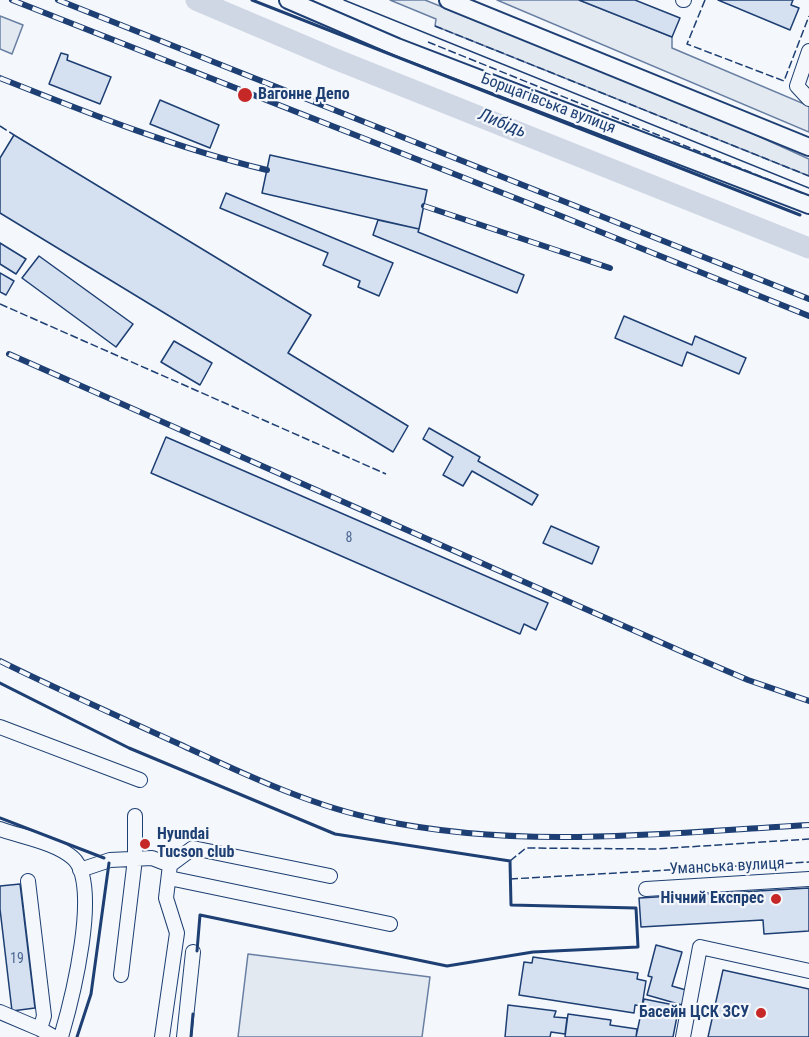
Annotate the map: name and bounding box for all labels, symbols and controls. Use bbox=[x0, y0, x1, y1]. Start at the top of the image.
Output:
street label: Борщагівська вулиця bbox=[478, 70, 618, 138]
place label: Вагонне Депо bbox=[258, 85, 350, 105]
marker: Вагонне Депо bbox=[236, 86, 254, 104]
water label: Либідь bbox=[475, 105, 529, 143]
house number: 8 bbox=[346, 530, 352, 546]
place label: Hyundai Tucson club bbox=[157, 825, 234, 863]
marker: Hyundai Tucson club bbox=[138, 837, 152, 851]
street label: Уманська вулиця bbox=[669, 854, 785, 880]
place label: Нічний Експрес bbox=[661, 889, 764, 909]
marker: Нічний Експрес bbox=[769, 892, 783, 906]
house number: 19 bbox=[10, 951, 24, 967]
place label: Басейн ЦСК ЗСУ bbox=[639, 1003, 749, 1023]
marker: Басейн ЦСК ЗСУ bbox=[754, 1006, 768, 1020]

